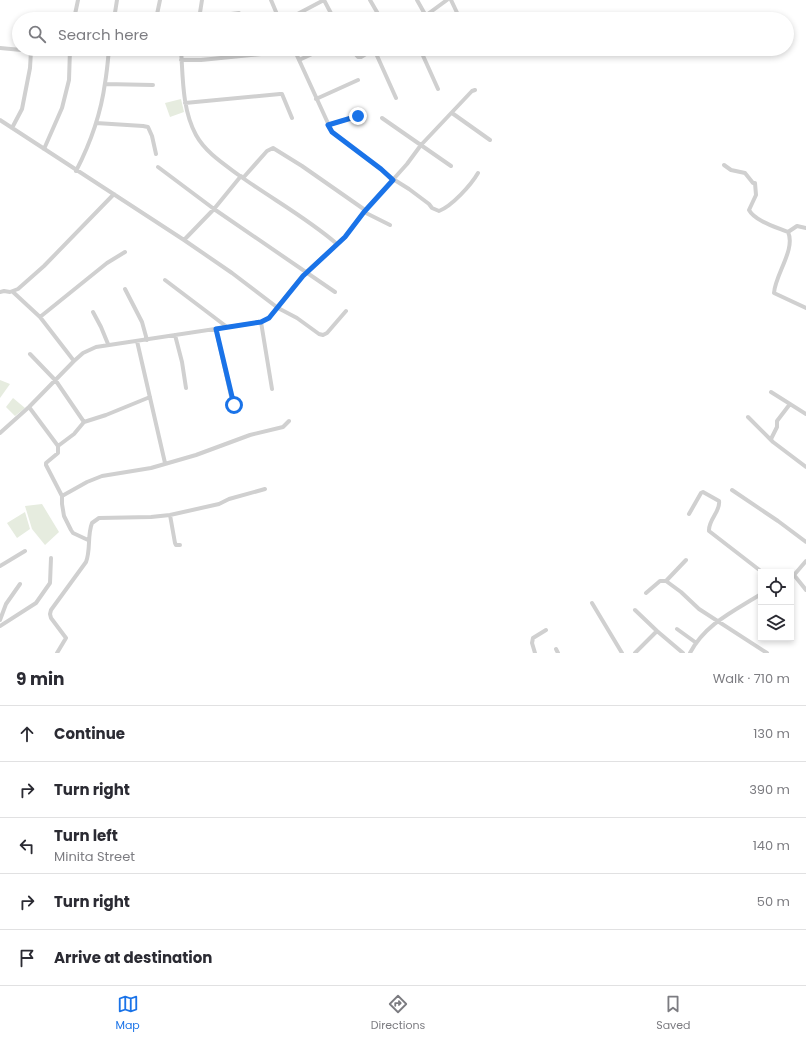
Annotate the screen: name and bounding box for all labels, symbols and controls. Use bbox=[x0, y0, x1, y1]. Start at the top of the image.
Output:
search box bbox=[12, 12, 794, 56]
icon: search bbox=[26, 23, 48, 45]
text: Search here bbox=[58, 24, 148, 45]
route end bbox=[349, 107, 367, 125]
route start bbox=[225, 396, 243, 414]
map controls bbox=[758, 569, 794, 641]
button: locate bbox=[758, 569, 794, 605]
button: layers bbox=[758, 605, 794, 641]
text: 9 min bbox=[16, 667, 65, 691]
text: Walk · 710 m bbox=[713, 669, 790, 688]
icon: ahead bbox=[16, 723, 38, 745]
text: Continue bbox=[54, 723, 125, 744]
text: 130 m bbox=[753, 724, 790, 743]
icon: right bbox=[16, 779, 38, 801]
text: Turn right bbox=[54, 779, 130, 800]
text: 390 m bbox=[749, 780, 790, 799]
text: Turn left bbox=[54, 825, 118, 846]
icon: left bbox=[16, 835, 38, 857]
text: 140 m bbox=[753, 836, 790, 855]
text: Minita Street bbox=[54, 847, 135, 866]
icon: right bbox=[16, 891, 38, 913]
text: Turn right bbox=[54, 891, 130, 912]
text: 50 m bbox=[757, 892, 790, 911]
icon: arrive bbox=[16, 947, 38, 969]
text: Arrive at destination bbox=[54, 947, 212, 968]
tab: Map bbox=[115, 993, 140, 1034]
tab: Directions bbox=[371, 993, 425, 1034]
tab: Saved bbox=[656, 993, 691, 1034]

